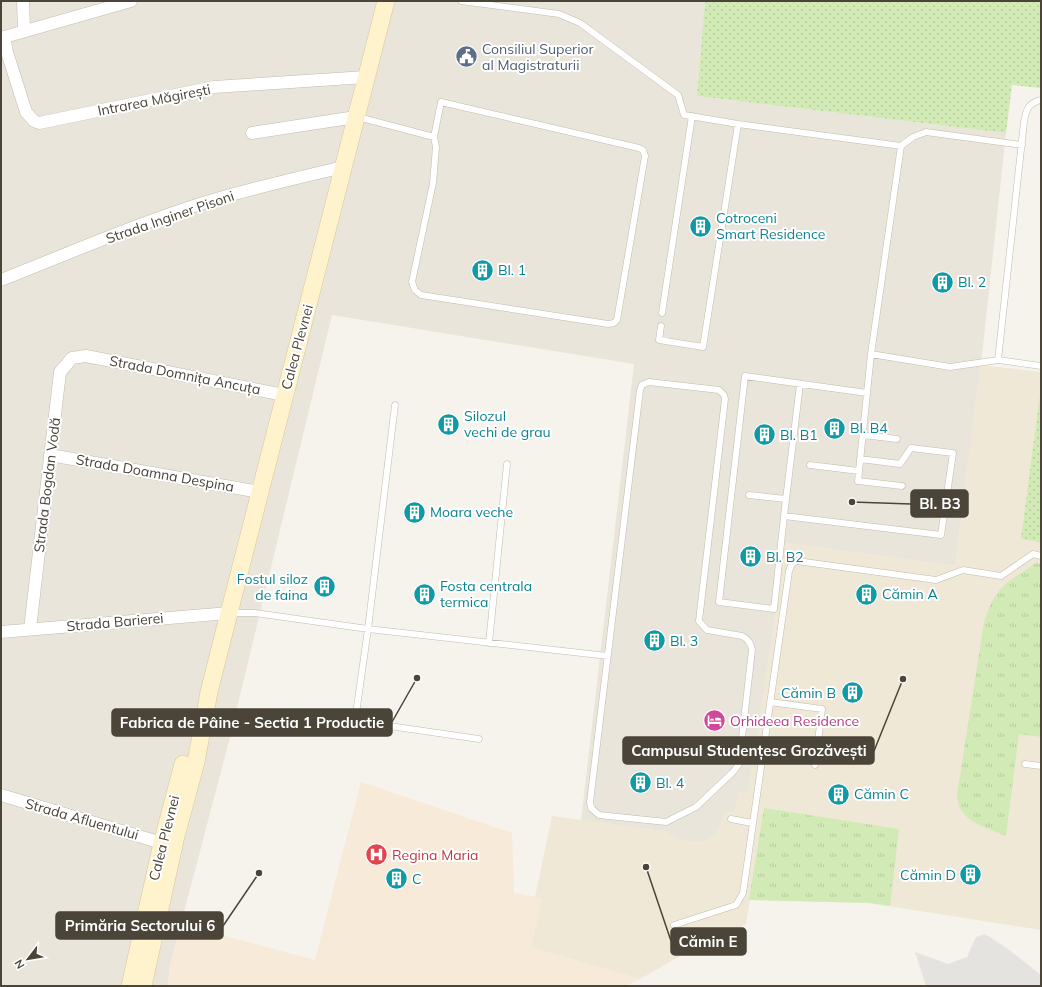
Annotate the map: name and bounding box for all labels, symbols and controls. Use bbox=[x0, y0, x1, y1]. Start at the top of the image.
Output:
place label: Consiliul Superior al Magistraturii bbox=[482, 40, 595, 74]
public building icon: Consiliul Superior al Magistraturii bbox=[454, 44, 480, 70]
street label: Intrarea Măgirești bbox=[96, 80, 212, 120]
street label: Strada Inginer Pisoni bbox=[103, 187, 237, 247]
place label: Cotroceni Smart Residence bbox=[716, 209, 825, 243]
building icon: Cotroceni Smart Residence bbox=[688, 213, 714, 239]
building icon: Bl. 1 bbox=[469, 257, 495, 283]
place label: Bl. 1 bbox=[498, 261, 526, 279]
building icon: Bl. 2 bbox=[929, 269, 955, 295]
place label: Bl. 2 bbox=[958, 273, 986, 291]
street label: Calea Plevnei bbox=[277, 303, 317, 391]
street label: Strada Domnița Ancuța bbox=[108, 352, 262, 398]
place label: Silozul vechi de grau bbox=[464, 407, 551, 441]
building icon: Silozul vechi de grau bbox=[436, 411, 462, 437]
building icon: Bl. B4 bbox=[822, 415, 848, 441]
street label: Strada Bogdan Vodă bbox=[30, 416, 64, 554]
place label: Bl. B4 bbox=[850, 419, 888, 437]
building icon: Bl. B1 bbox=[752, 422, 778, 448]
place label: Bl. B1 bbox=[780, 426, 818, 444]
street label: Strada Doamna Despina bbox=[75, 450, 235, 496]
callout: Bl. B3 bbox=[911, 490, 968, 517]
text: Bl. B3 bbox=[919, 494, 961, 513]
building icon: Moara veche bbox=[402, 499, 428, 525]
place label: Moara veche bbox=[430, 503, 513, 521]
building icon: Bl. B2 bbox=[737, 544, 763, 570]
place label: Bl. B2 bbox=[766, 548, 804, 566]
place label: Fostul siloz de faina bbox=[237, 570, 308, 604]
building icon: Fostul siloz de faina bbox=[311, 574, 337, 600]
place label: Fosta centrala termica bbox=[440, 577, 532, 611]
building icon: Fosta centrala termica bbox=[411, 581, 437, 607]
building icon: Cămin A bbox=[854, 581, 880, 607]
place label: Cămin A bbox=[882, 585, 938, 603]
street label: Strada Barierei bbox=[66, 609, 164, 635]
building icon: Bl. 3 bbox=[642, 628, 668, 654]
place label: Bl. 3 bbox=[670, 632, 698, 650]
building icon: Cămin B bbox=[839, 680, 865, 706]
place label: Cămin B bbox=[781, 684, 836, 702]
hotel icon: Orhideea Residence bbox=[702, 708, 728, 734]
callout: Fabrica de Pâine - Sectia 1 Productie bbox=[112, 709, 392, 736]
place label: Orhideea Residence bbox=[730, 712, 859, 730]
text: Fabrica de Pâine - Sectia 1 Productie bbox=[120, 713, 384, 732]
callout: Campusul Studențesc Grozăvești bbox=[623, 737, 874, 764]
text: Campusul Studențesc Grozăvești bbox=[631, 741, 867, 761]
building icon: Bl. 4 bbox=[628, 770, 654, 796]
place label: Bl. 4 bbox=[656, 774, 685, 792]
building icon: Cămin C bbox=[826, 781, 852, 807]
place label: Cămin C bbox=[854, 785, 909, 803]
street label: Calea Plevnei bbox=[145, 793, 183, 883]
street label: Strada Afluentului bbox=[23, 794, 141, 844]
hospital icon: Regina Maria bbox=[363, 842, 389, 868]
place label: Regina Maria bbox=[392, 846, 478, 864]
building icon: Cămin D bbox=[958, 862, 984, 888]
building icon: C bbox=[384, 866, 410, 892]
place label: Cămin D bbox=[900, 866, 956, 884]
place label: C bbox=[412, 870, 422, 888]
callout: Primăria Sectorului 6 bbox=[56, 912, 223, 939]
text: Primăria Sectorului 6 bbox=[65, 916, 215, 935]
callout: Cămin E bbox=[671, 928, 746, 955]
text: Cămin E bbox=[678, 932, 738, 951]
north arrow bbox=[8, 939, 48, 979]
text: N bbox=[11, 957, 28, 971]

